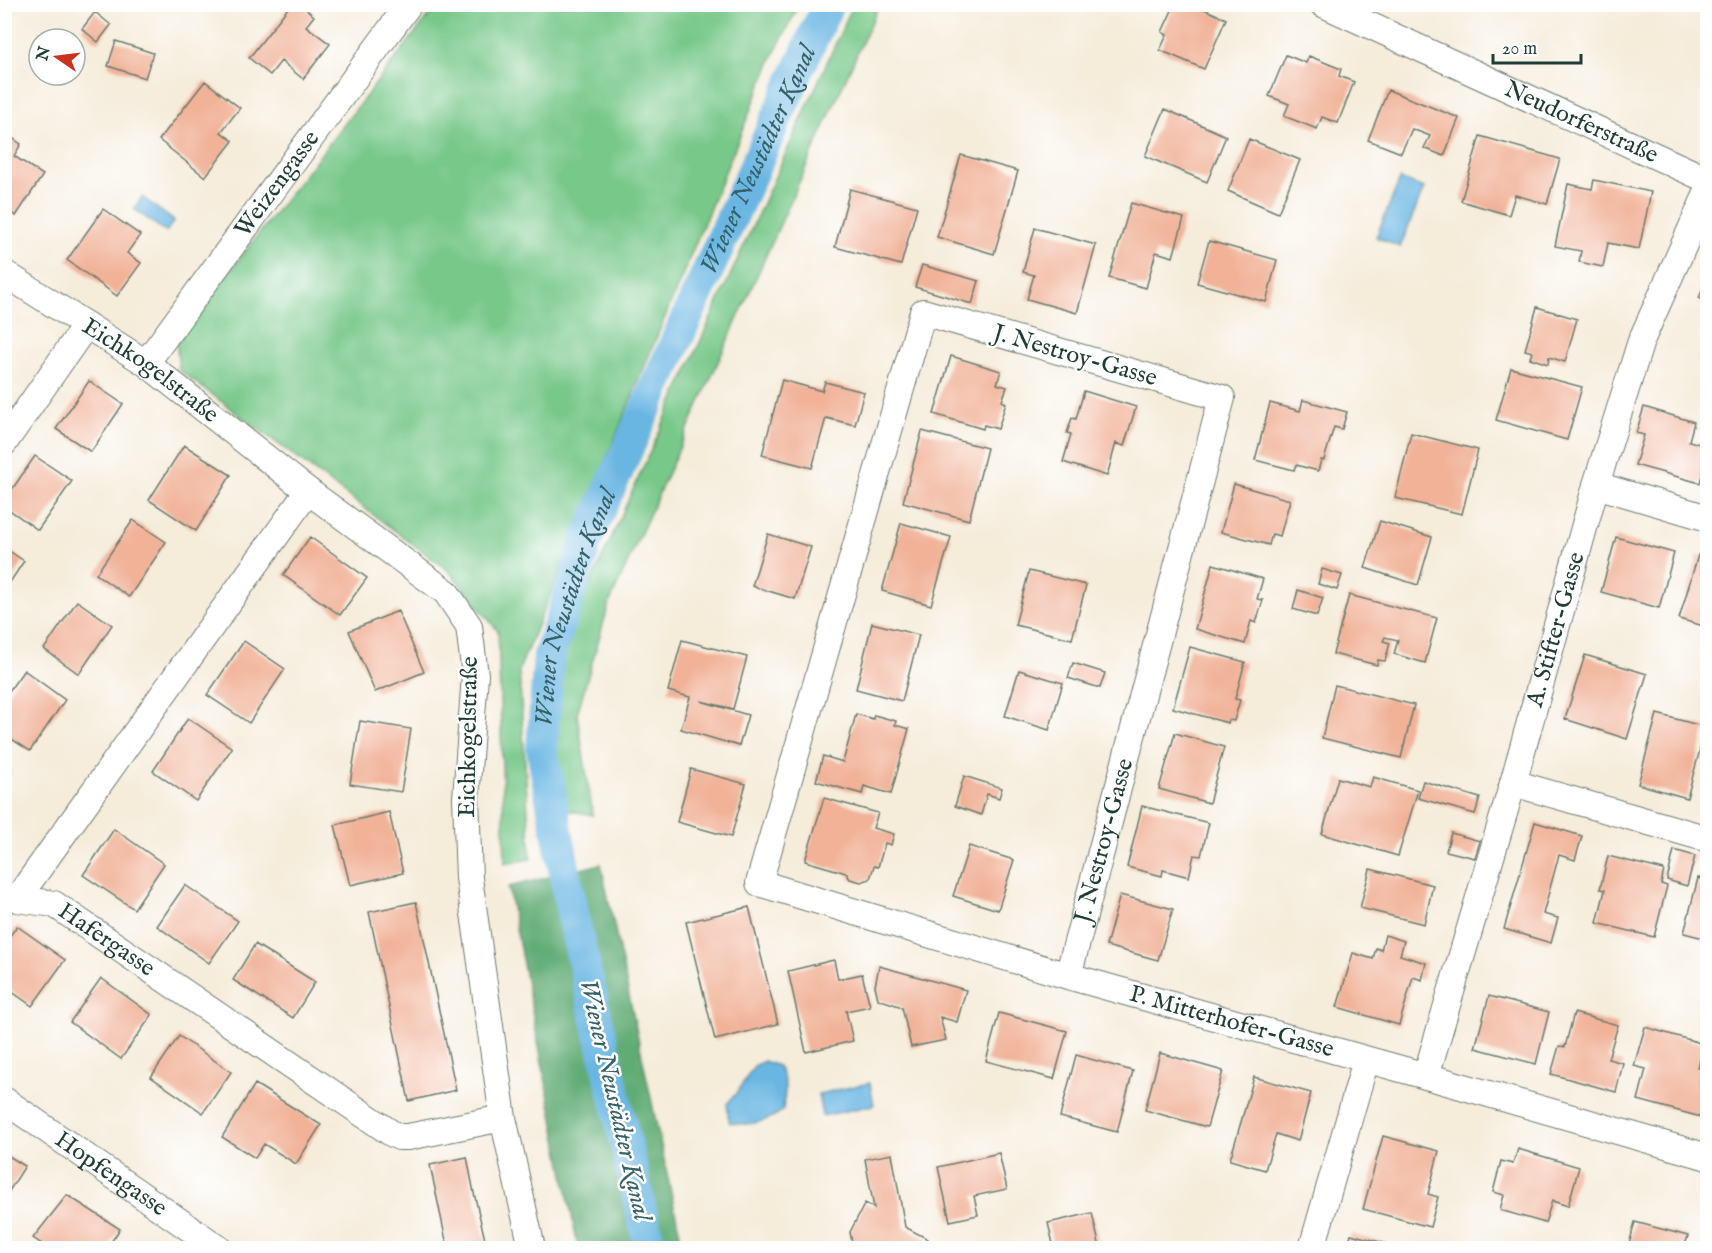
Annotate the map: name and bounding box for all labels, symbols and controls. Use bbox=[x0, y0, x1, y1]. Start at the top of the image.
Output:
north arrow bbox=[27, 27, 87, 87]
scale bar bbox=[1493, 27, 1582, 65]
water label: Wiener Neustädter Kanal bbox=[692, 38, 824, 279]
text: 20 m bbox=[1502, 38, 1537, 61]
text: N bbox=[33, 45, 56, 64]
street label: Neudorferstraße bbox=[1499, 74, 1663, 171]
street label: Weizengasse bbox=[228, 124, 327, 244]
street label: Eichkogelstraße bbox=[76, 311, 225, 430]
street label: J. Nestroy-Gasse bbox=[987, 317, 1161, 394]
water label: Wiener Neustädter Kanal bbox=[527, 482, 625, 728]
street label: A. Stifter-Gasse bbox=[1519, 549, 1592, 711]
street label: Eichkogelstraße bbox=[452, 656, 486, 818]
street label: J. Nestroy-Gasse bbox=[1067, 755, 1141, 929]
street label: Hafergasse bbox=[52, 896, 161, 984]
water label: Wiener Neustädter Kanal bbox=[571, 976, 659, 1226]
street label: P. Mitterhofer-Gasse bbox=[1126, 978, 1337, 1065]
street label: Hopfengasse bbox=[49, 1124, 173, 1224]

